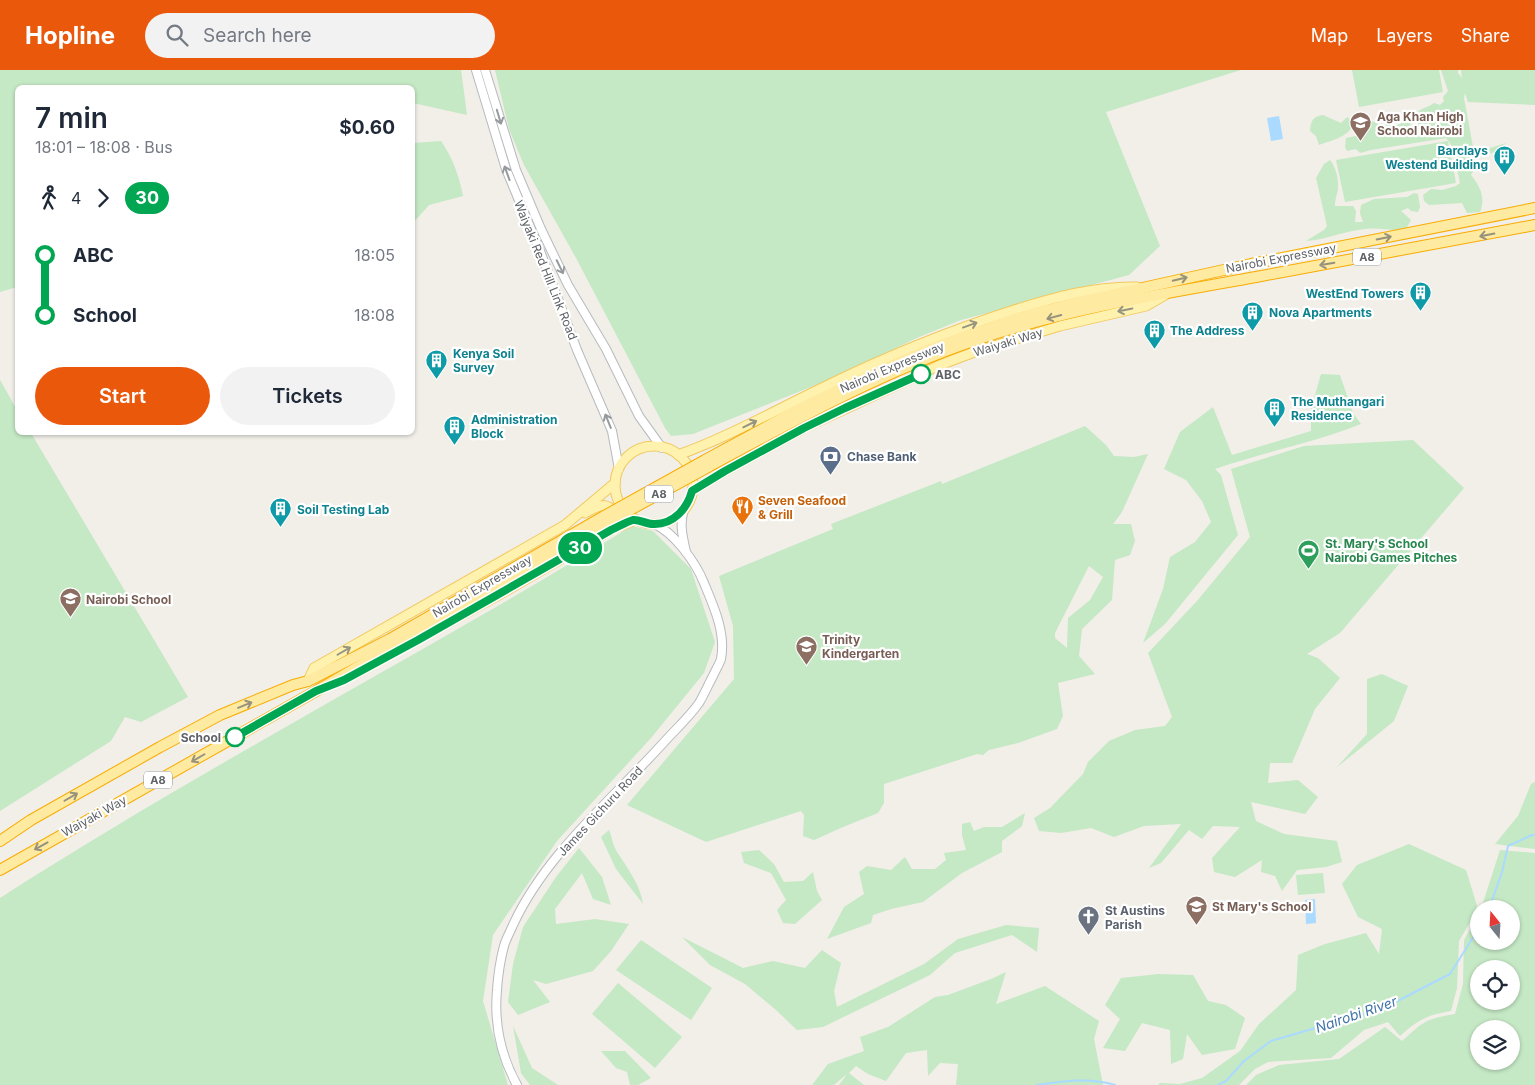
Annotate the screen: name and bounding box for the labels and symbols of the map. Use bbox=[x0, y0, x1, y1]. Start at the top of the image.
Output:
one-way arrow bbox=[495, 108, 505, 124]
place label: Aga Khan High School Nairobi bbox=[1377, 109, 1464, 138]
school or university icon: Aga Khan High School Nairobi bbox=[1349, 111, 1373, 142]
place label: Barclays Westend Building bbox=[1385, 143, 1488, 172]
building icon: Barclays Westend Building bbox=[1492, 145, 1516, 176]
one-way arrow bbox=[502, 166, 511, 182]
street label: Waiyaki Red Hill Link Road bbox=[511, 198, 581, 342]
one-way arrow bbox=[1480, 230, 1496, 240]
one-way arrow bbox=[1376, 233, 1392, 242]
street label: Nairobi Expressway bbox=[1225, 240, 1338, 276]
road number: A8 bbox=[1353, 248, 1381, 266]
one-way arrow bbox=[556, 259, 565, 274]
one-way arrow bbox=[1320, 260, 1336, 270]
one-way arrow bbox=[1172, 274, 1188, 283]
building icon: WestEnd Towers bbox=[1408, 281, 1432, 312]
place label: WestEnd Towers bbox=[1306, 286, 1404, 301]
building icon: Nova Apartments bbox=[1241, 300, 1265, 331]
place label: Nova Apartments bbox=[1269, 305, 1372, 320]
one-way arrow bbox=[1118, 306, 1134, 315]
one-way arrow bbox=[1047, 313, 1063, 323]
building icon: The Address bbox=[1142, 318, 1166, 349]
one-way arrow bbox=[961, 320, 977, 329]
place label: The Address bbox=[1170, 323, 1245, 338]
street label: Waiyaki Way bbox=[972, 324, 1045, 360]
street label: Nairobi Expressway bbox=[837, 338, 947, 396]
place label: Kenya Soil Survey bbox=[453, 346, 514, 375]
building icon: Kenya Soil Survey bbox=[425, 348, 449, 379]
marker: ABC bbox=[911, 364, 931, 384]
place label: ABC bbox=[935, 367, 961, 382]
place label: The Muthangari Residence bbox=[1291, 394, 1384, 423]
building icon: The Muthangari Residence bbox=[1263, 396, 1287, 427]
place label: Administration Block bbox=[471, 412, 557, 441]
building icon: Administration Block bbox=[443, 414, 467, 445]
one-way arrow bbox=[602, 414, 612, 429]
one-way arrow bbox=[742, 419, 757, 428]
bank icon: Chase Bank bbox=[819, 444, 843, 475]
place label: Chase Bank bbox=[847, 449, 916, 464]
road number: A8 bbox=[645, 486, 673, 502]
place label: Seven Seafood & Grill bbox=[758, 493, 846, 522]
restaurant icon: Seven Seafood & Grill bbox=[730, 495, 754, 526]
building icon: Soil Testing Lab bbox=[269, 497, 293, 528]
place label: Soil Testing Lab bbox=[297, 502, 390, 517]
line badge: 30 bbox=[558, 532, 602, 564]
place label: St. Mary's School Nairobi Games Pitches bbox=[1325, 536, 1458, 565]
sports icon: St. Mary's School Nairobi Games Pitches bbox=[1297, 538, 1321, 569]
street label: Nairobi Expressway bbox=[430, 551, 534, 621]
school or university icon: Nairobi School bbox=[58, 587, 82, 618]
place label: Nairobi School bbox=[86, 592, 171, 607]
place label: Trinity Kindergarten bbox=[822, 632, 899, 661]
school or university icon: Trinity Kindergarten bbox=[794, 634, 818, 665]
one-way arrow bbox=[336, 645, 351, 655]
one-way arrow bbox=[237, 699, 252, 709]
marker: School bbox=[225, 727, 245, 747]
place label: School bbox=[181, 730, 221, 745]
one-way arrow bbox=[190, 753, 205, 763]
street label: James Gichuru Road bbox=[554, 763, 646, 859]
road number: A8 bbox=[144, 772, 172, 788]
street label: Waiyaki Way bbox=[59, 792, 129, 840]
one-way arrow bbox=[63, 792, 78, 802]
one-way arrow bbox=[33, 841, 48, 851]
school or university icon: St Mary's School bbox=[1184, 894, 1208, 925]
place label: St Mary's School bbox=[1212, 899, 1311, 914]
north arrow bbox=[1470, 900, 1520, 950]
place label: St Austins Parish bbox=[1105, 903, 1165, 932]
church icon: St Austins Parish bbox=[1077, 905, 1101, 936]
water label: Nairobi River bbox=[1313, 992, 1400, 1036]

